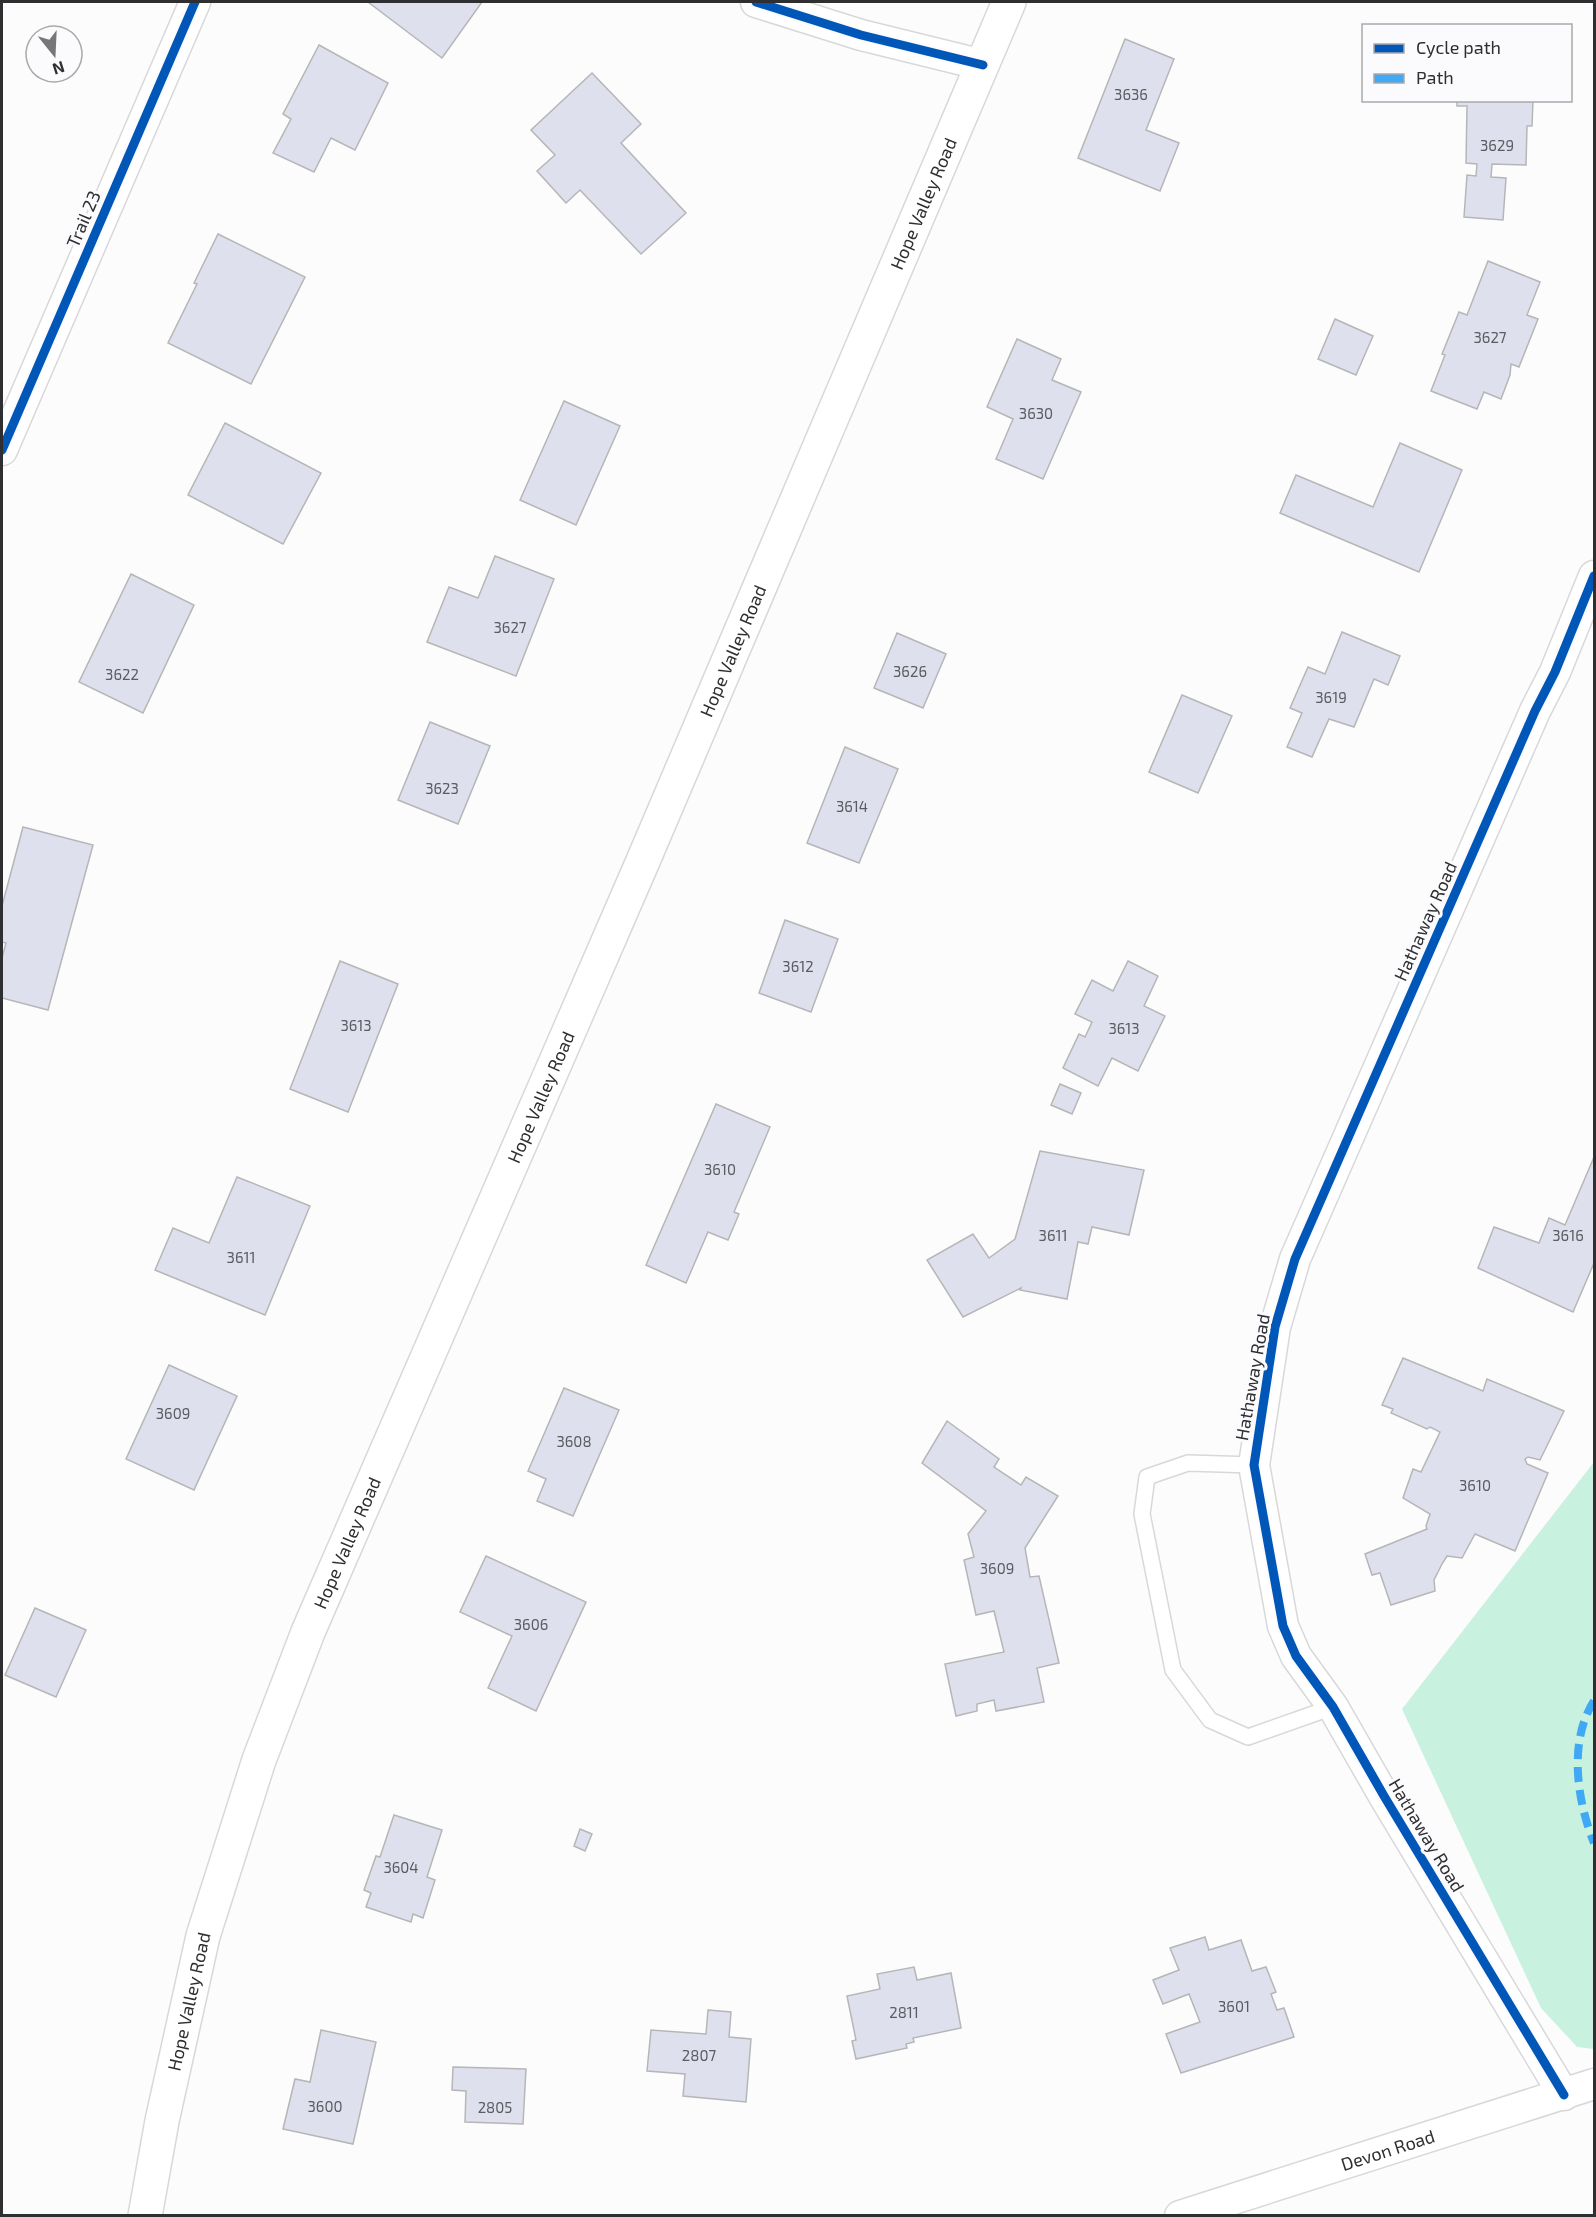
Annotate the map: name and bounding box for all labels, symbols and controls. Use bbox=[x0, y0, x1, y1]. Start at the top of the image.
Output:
north arrow bbox=[24, 24, 84, 84]
legend bbox=[1362, 24, 1572, 102]
text: Cycle path bbox=[1416, 36, 1501, 58]
text: N bbox=[50, 58, 67, 80]
text: Path bbox=[1416, 66, 1454, 88]
house number: 3636 bbox=[1114, 85, 1148, 103]
street label: Hope Valley Road bbox=[885, 134, 961, 273]
house number: 3629 bbox=[1480, 136, 1514, 154]
street label: Trail 23 bbox=[61, 187, 105, 251]
house number: 3627 bbox=[1473, 328, 1507, 346]
house number: 3630 bbox=[1019, 404, 1053, 422]
street label: Hope Valley Road bbox=[695, 581, 770, 720]
house number: 3627 bbox=[493, 618, 527, 636]
house number: 3626 bbox=[893, 662, 927, 680]
house number: 3622 bbox=[105, 665, 139, 683]
house number: 3619 bbox=[1315, 688, 1347, 706]
house number: 3623 bbox=[425, 779, 459, 797]
house number: 3614 bbox=[836, 797, 868, 815]
street label: Hathaway Road bbox=[1389, 858, 1461, 984]
house number: 3612 bbox=[782, 957, 814, 975]
house number: 3613 bbox=[340, 1016, 372, 1034]
house number: 3613 bbox=[1108, 1019, 1140, 1037]
street label: Hope Valley Road bbox=[502, 1028, 579, 1166]
house number: 3610 bbox=[704, 1160, 736, 1178]
house number: 3611 bbox=[1039, 1226, 1067, 1244]
house number: 3616 bbox=[1552, 1226, 1584, 1244]
house number: 3611 bbox=[227, 1248, 255, 1266]
street label: Hathaway Road bbox=[1230, 1312, 1274, 1442]
house number: 3609 bbox=[156, 1404, 190, 1422]
house number: 3608 bbox=[556, 1432, 592, 1450]
street label: Hope Valley Road bbox=[309, 1474, 385, 1612]
house number: 3610 bbox=[1459, 1476, 1491, 1494]
house number: 3609 bbox=[980, 1559, 1014, 1577]
house number: 3606 bbox=[514, 1615, 548, 1633]
street label: Hathaway Road bbox=[1385, 1774, 1469, 1896]
house number: 3604 bbox=[383, 1858, 419, 1876]
street label: Hope Valley Road bbox=[162, 1930, 215, 2073]
house number: 3601 bbox=[1218, 1997, 1250, 2015]
house number: 2811 bbox=[889, 2003, 919, 2021]
house number: 2807 bbox=[682, 2046, 716, 2064]
house number: 3600 bbox=[307, 2097, 343, 2115]
house number: 2805 bbox=[478, 2098, 512, 2116]
street label: Devon Road bbox=[1338, 2125, 1437, 2175]

